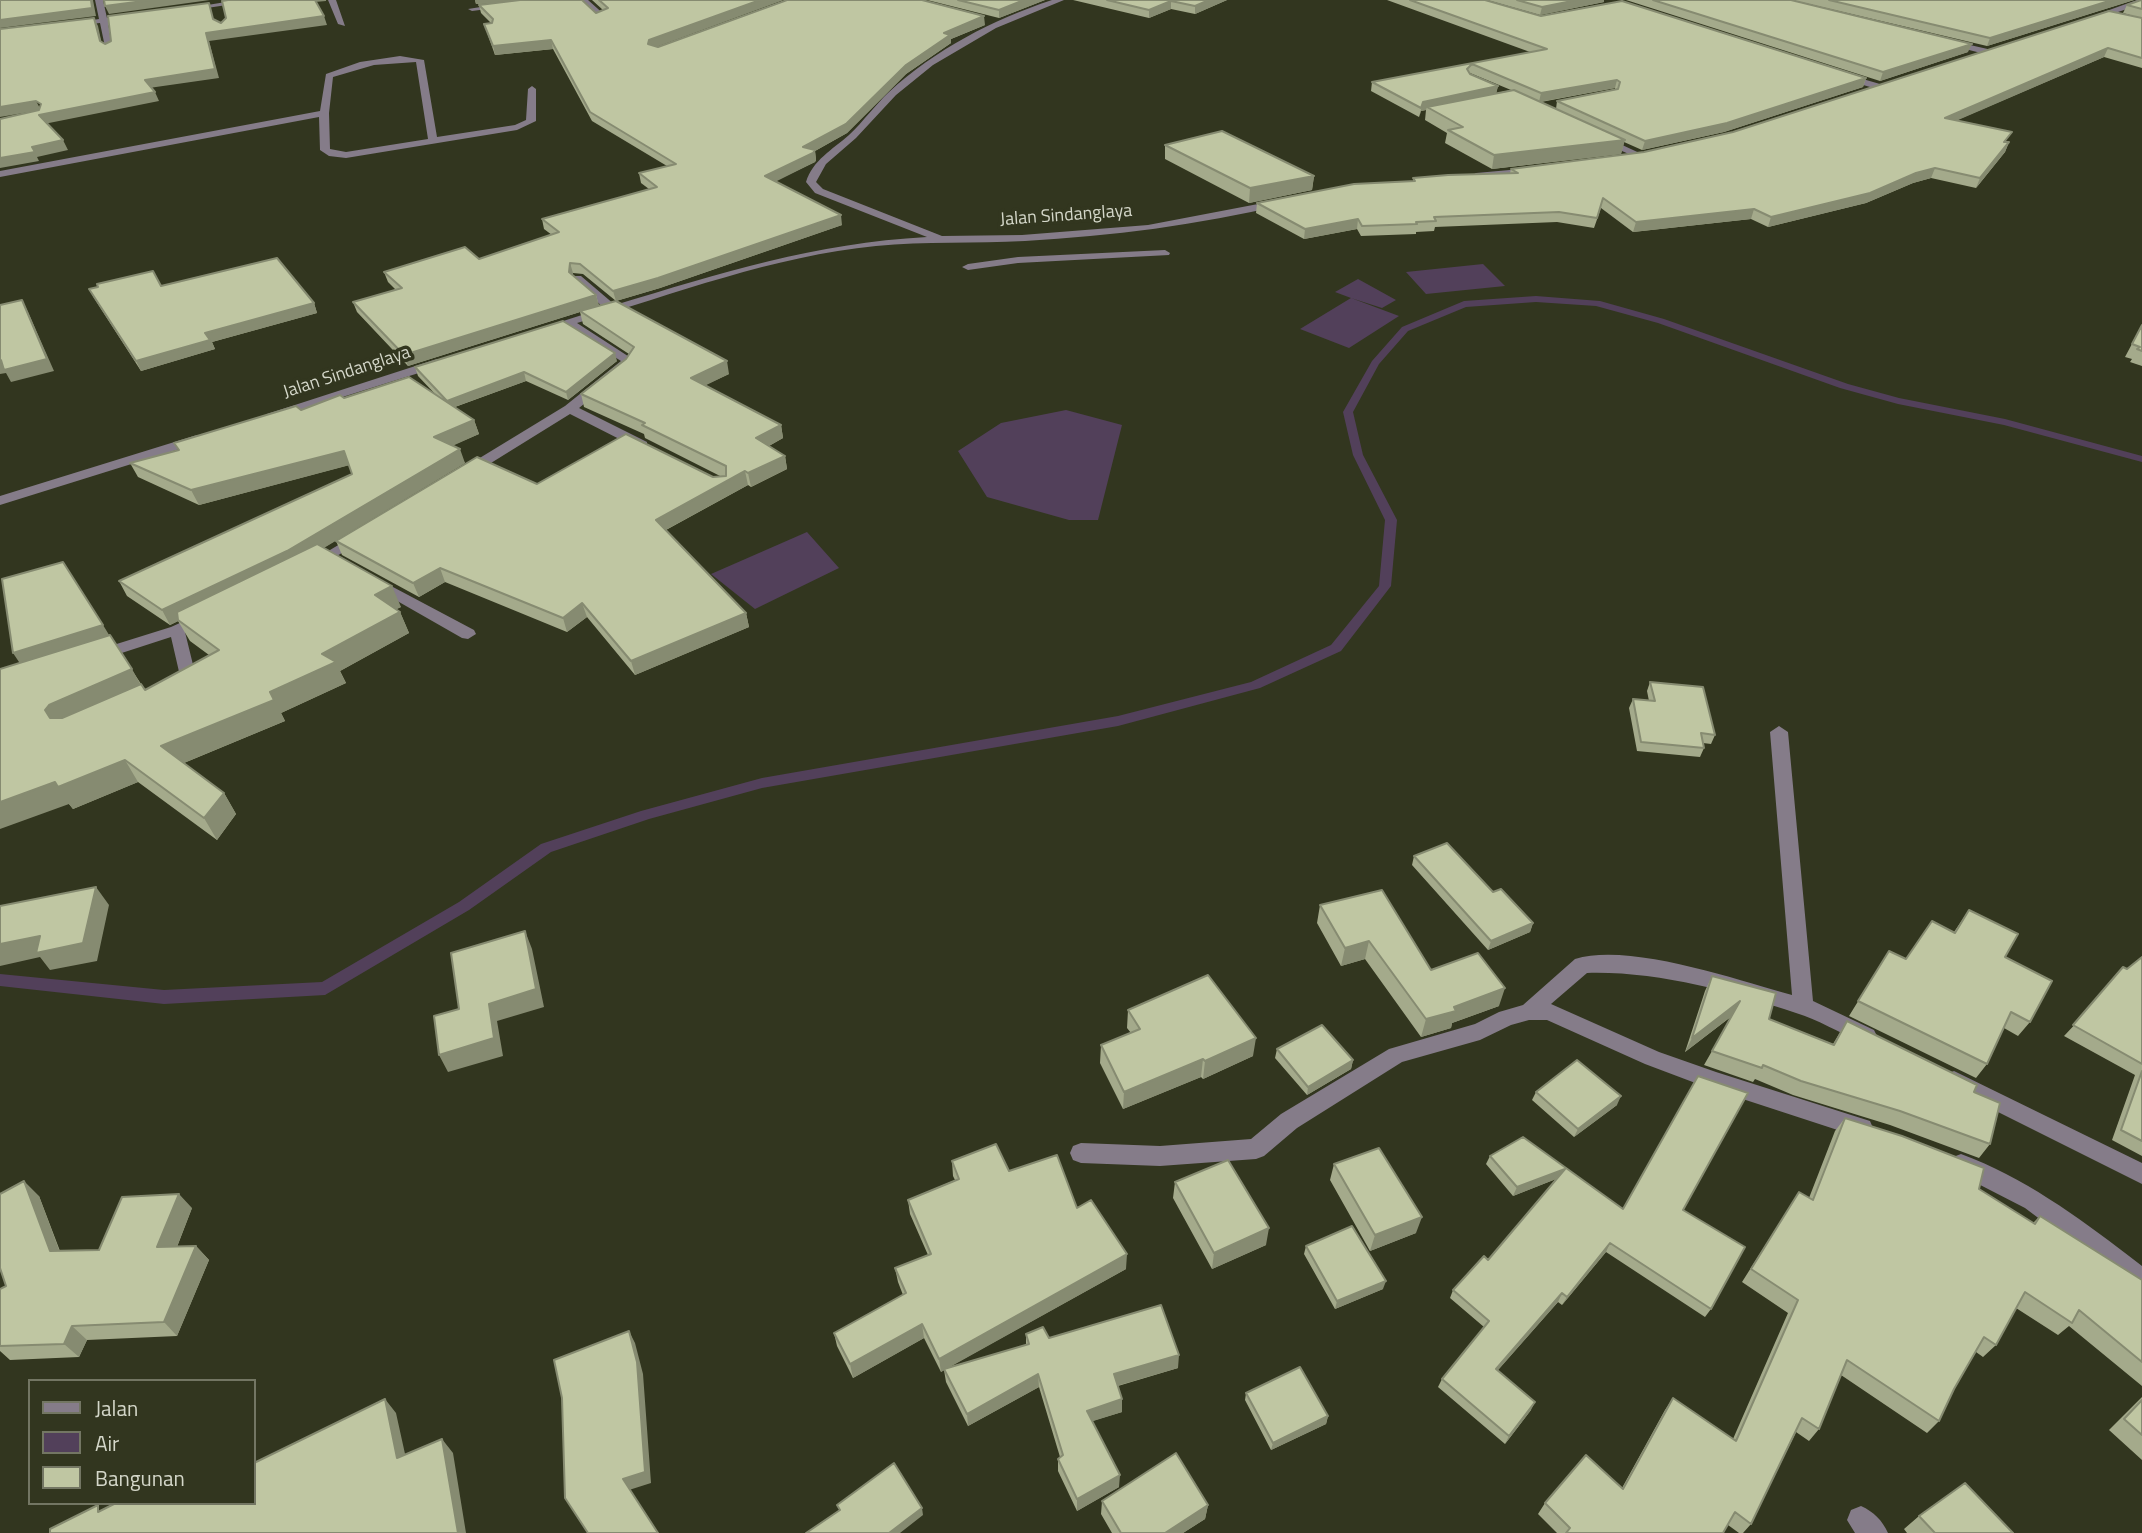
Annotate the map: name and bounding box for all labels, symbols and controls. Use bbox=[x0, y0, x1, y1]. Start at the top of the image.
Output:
street label: Jalan Sindanglaya bbox=[999, 201, 1133, 231]
street label: Jalan Sindanglaya bbox=[281, 342, 413, 404]
legend bbox=[28, 1379, 256, 1505]
text: Jalan bbox=[95, 1392, 138, 1424]
text: Air bbox=[95, 1427, 119, 1459]
text: Bangunan bbox=[95, 1462, 185, 1494]

